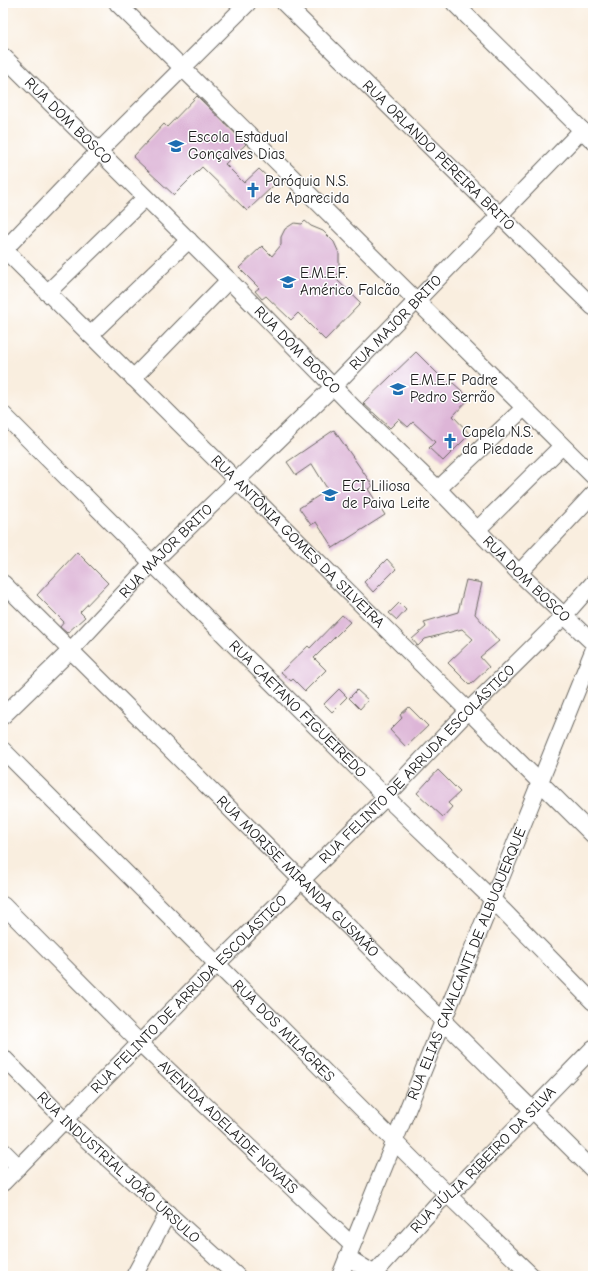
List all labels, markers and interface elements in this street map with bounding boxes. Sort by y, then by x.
street label: RUA DOM BOSCO [21,74,116,168]
street label: RUA ORLANDO PEREIRA BRITO [359,76,519,234]
place label: Escola Estadual Gonçalves Dias [188,128,288,163]
school or university icon: Escola Estadual Gonçalves Dias [167,137,185,155]
place label: Paróquia N.S. de Aparecida [265,172,349,207]
church icon: Paróquia N.S. de Aparecida [244,181,262,199]
place label: E.M.E.F. Américo Falcão [300,264,400,299]
street label: RUA MAJOR BRITO [345,271,446,374]
school or university icon: E.M.E.F. Américo Falcão [279,273,297,291]
street label: RUA DOM BOSCO [251,302,344,398]
place label: E.M.E.F Padre Pedro Serrão [410,371,498,406]
school or university icon: E.M.E.F Padre Pedro Serrão [389,380,407,398]
place label: Capela N.S. da Piedade [462,423,534,458]
church icon: Capela N.S. da Piedade [441,432,459,450]
street label: RUA ANTÔNIA GOMES DA SILVEIRA [207,451,389,632]
place label: ECI Liliosa de Paiva Leite [342,477,430,512]
school or university icon: ECI Liliosa de Paiva Leite [321,486,339,504]
street label: RUA MAJOR BRITO [115,500,216,602]
street label: RUA DOM BOSCO [479,532,574,626]
street label: RUA CAETANO FIGUEIREDO [225,636,370,781]
street label: RUA FELINTO DE ARRUDA ESCOLÁSTICO [315,661,519,867]
street label: RUA MORISE MIRANDA GUSMÃO [213,792,383,961]
street label: RUA ELIAS CAVALCANTI DE ALBUQUERQUE [403,825,530,1103]
street label: RUA FELINTO DE ARRUDA ESCOLÁSTICO [87,891,291,1097]
street label: RUA DOS MILAGRES [229,976,338,1085]
street label: AVENIDA ADELAIDE NOVAIS [154,1056,302,1198]
street label: RUA JÚLIA RIBEIRO DA SILVA [406,1083,560,1237]
street label: RUA INDUSTRIAL JOÃO ÚRSULO [33,1088,204,1247]

